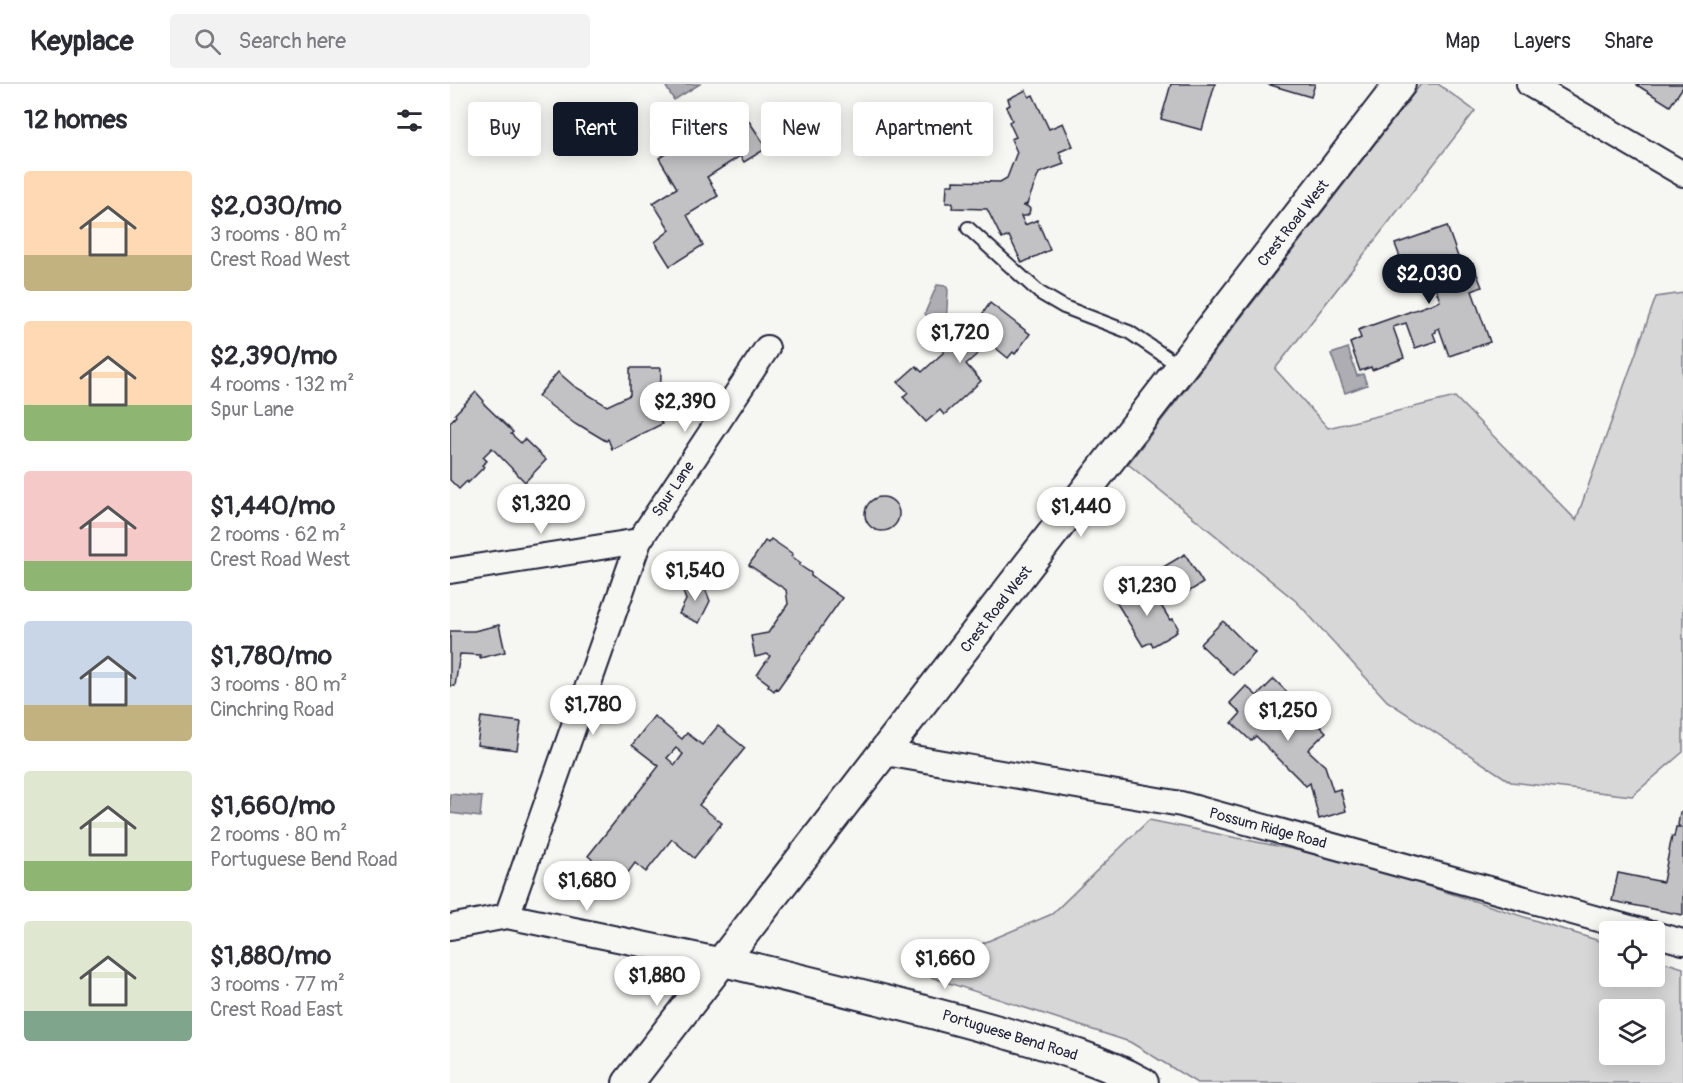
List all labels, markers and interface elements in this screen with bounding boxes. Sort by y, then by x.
search box [170,14,590,68]
text: Keyplace [30,24,134,59]
icon: search [191,25,224,58]
text: Search here [239,27,346,55]
text: Map [1445,28,1480,55]
text: Layers [1513,28,1571,55]
text: Share [1604,28,1653,55]
chip: Buy [468,102,541,156]
chip: Rent [553,102,638,156]
chip: Filters [650,102,749,156]
chip: New [761,102,841,156]
chip: Apartment [853,102,993,156]
text: 12 homes [24,104,127,136]
icon: filters [393,104,426,137]
street label: Crest Road West [1254,175,1334,271]
text: $2,030/mo [210,190,342,222]
icon: home [72,195,144,267]
text: 3 rooms · 80 m² [210,222,347,247]
text: Crest Road West [210,247,350,272]
pin: $2,030 [1380,254,1478,305]
text: $2,030 [1396,261,1462,286]
pin: $1,720 [911,313,1009,364]
text: $1,720 [930,320,990,345]
text: $2,390/mo [210,340,337,372]
icon: home [72,345,144,417]
text: 4 rooms · 132 m² [210,372,354,397]
pin: $2,390 [636,382,734,433]
text: $2,390 [654,389,716,414]
text: Spur Lane [210,397,294,422]
street label: Spur Lane [648,457,699,521]
pin: $1,320 [492,484,590,535]
pin: $1,440 [1032,487,1130,538]
text: $1,440/mo [210,490,335,522]
text: $1,320 [511,491,571,516]
text: $1,440 [1051,494,1111,519]
icon: home [72,495,144,567]
text: 2 rooms · 62 m² [210,522,346,547]
text: Crest Road West [210,547,350,572]
pin: $1,540 [646,551,744,602]
text: $1,540 [665,558,725,583]
street label: Crest Road West [957,561,1037,657]
pin: $1,230 [1098,566,1196,617]
text: $1,230 [1117,573,1177,598]
text: $1,780/mo [210,640,332,672]
icon: home [72,645,144,717]
text: 3 rooms · 80 m² [210,672,347,697]
pin: $1,780 [544,685,642,736]
pin: $1,250 [1239,691,1337,742]
text: $1,780 [564,692,622,717]
text: Cinchring Road [210,697,334,722]
text: $1,250 [1258,698,1318,723]
text: $1,660/mo [210,790,335,822]
icon: home [72,795,144,867]
street label: Possum Ridge Road [1207,804,1329,853]
text: 2 rooms · 80 m² [210,822,347,847]
text: Portuguese Bend Road [210,847,398,872]
pin: $1,680 [538,861,636,912]
text: $1,680 [557,868,617,893]
map controls [1599,921,1665,1065]
button: locate [1599,921,1665,987]
pin: $1,660 [896,939,994,990]
text: $1,880/mo [210,940,331,972]
icon: home [72,945,144,1017]
text: $1,660 [915,946,975,971]
pin: $1,880 [608,956,706,1007]
text: $1,880 [628,963,686,988]
text: 3 rooms · 77 m² [210,972,345,997]
text: Crest Road East [210,997,343,1022]
button: layers [1599,999,1665,1065]
street label: Portuguese Bend Road [940,1006,1080,1065]

